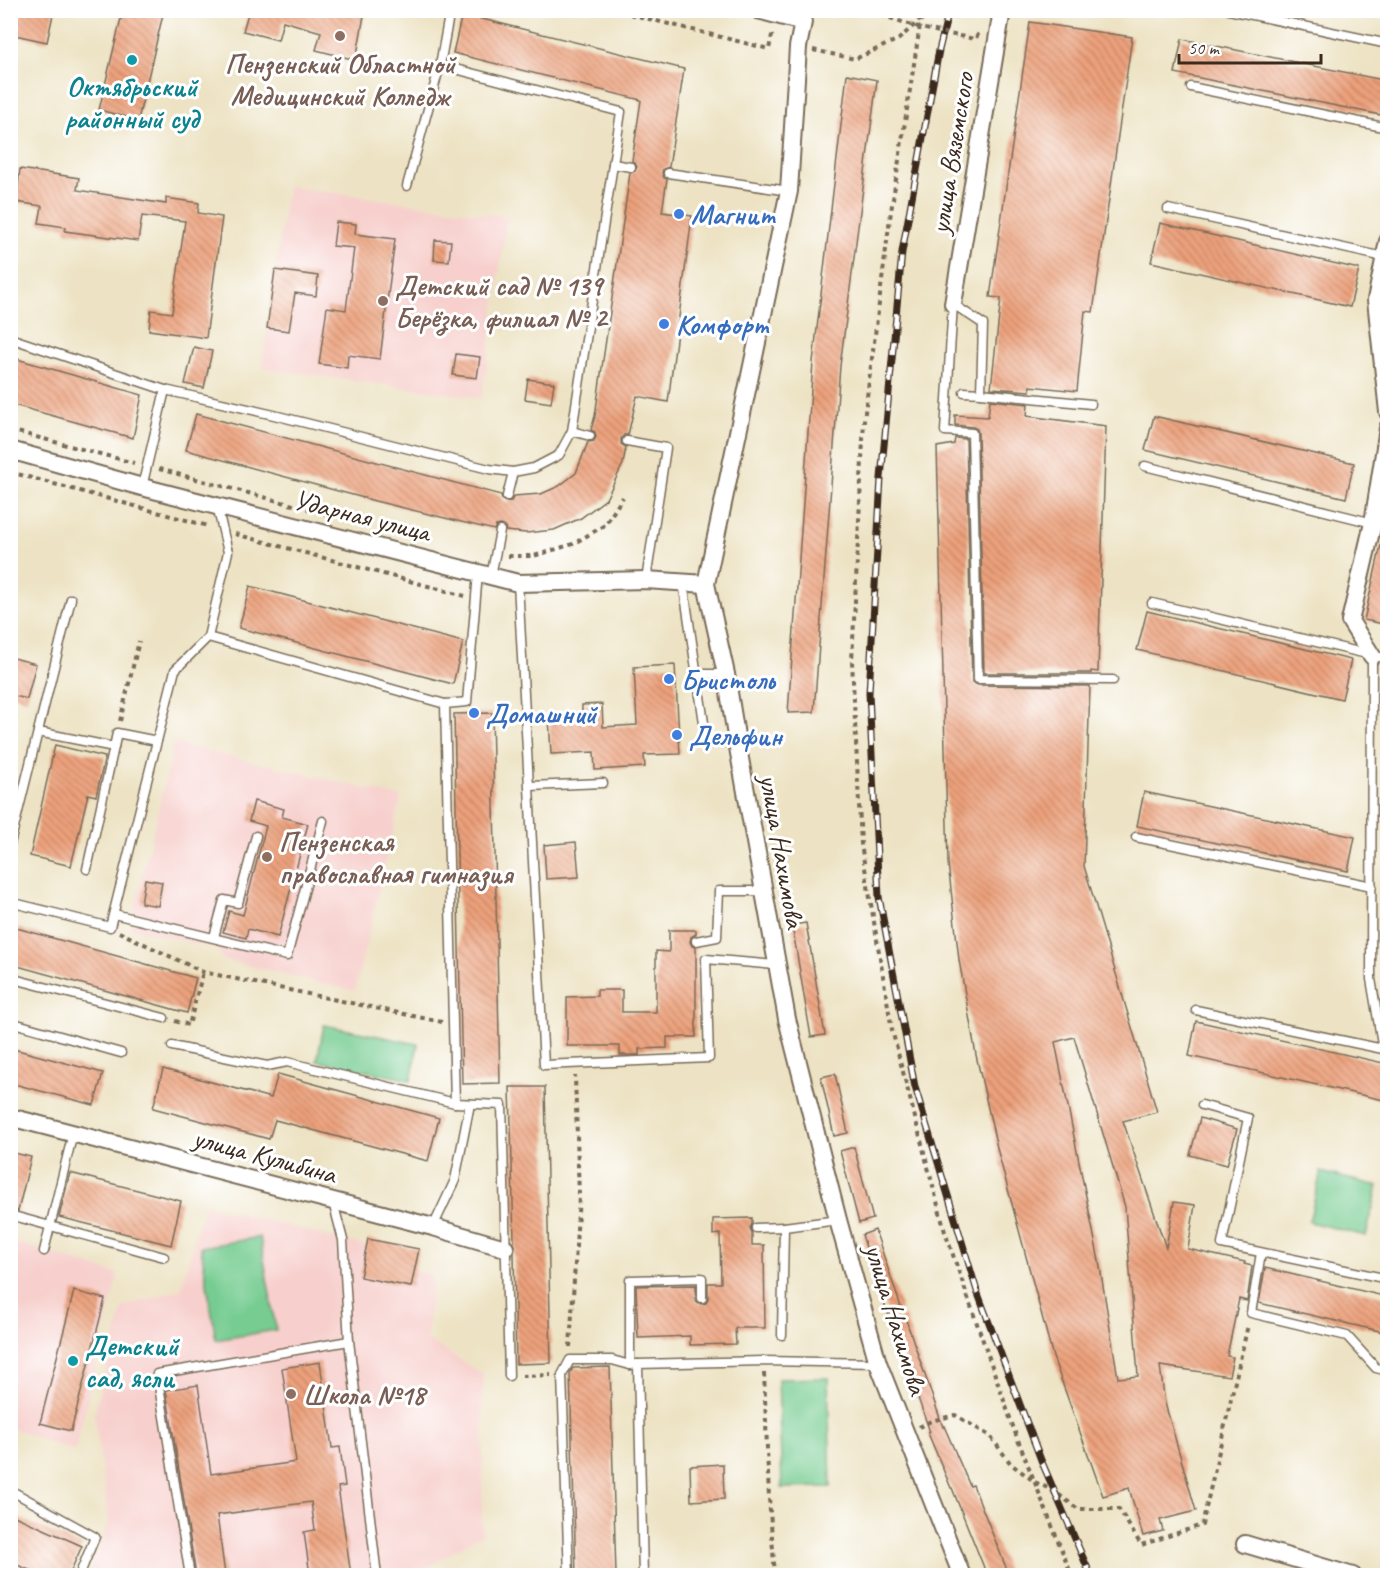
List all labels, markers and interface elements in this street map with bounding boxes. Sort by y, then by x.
scale bar [1179,27,1322,65]
marker: Пензенский Областной Медицинский Колледж [333,29,347,43]
text: 50 m [1188,37,1221,59]
place label: Пензенский Областной Медицинский Колледж [225,46,457,113]
marker: Октябрьский районный суд [125,53,139,67]
street label: улица Вяземского [921,68,982,238]
place label: Октябрьский районный суд [65,69,202,136]
place label: Магнит [691,197,777,232]
marker: Магнит [672,207,686,221]
place label: Детский сад № 139 Берёзка, филиал № 2 [395,268,609,336]
marker: Детский сад № 139 Берёзка, филиал № 2 [376,294,390,308]
place label: Комфорт [676,307,769,342]
marker: Комфорт [657,317,671,331]
street label: Ударная улица [290,482,436,550]
place label: Бристоль [681,662,777,697]
marker: Бристоль [662,672,676,686]
place label: Домашний [486,696,598,731]
marker: Домашний [467,706,481,720]
place label: Дельфин [689,718,784,753]
marker: Дельфин [670,728,684,742]
street label: улица Нахимова [751,770,814,932]
place label: Пензенская православная гимназия [279,824,515,892]
marker: Пензенская православная гимназия [260,850,274,864]
street label: улица Кулибина [188,1119,342,1192]
street label: улица Нахимова [856,1238,936,1400]
place label: Детский сад, ясли [85,1328,180,1395]
marker: Детский сад, ясли [66,1354,80,1368]
place label: Школа №18 [303,1377,428,1412]
marker: Школа №18 [284,1387,298,1401]

